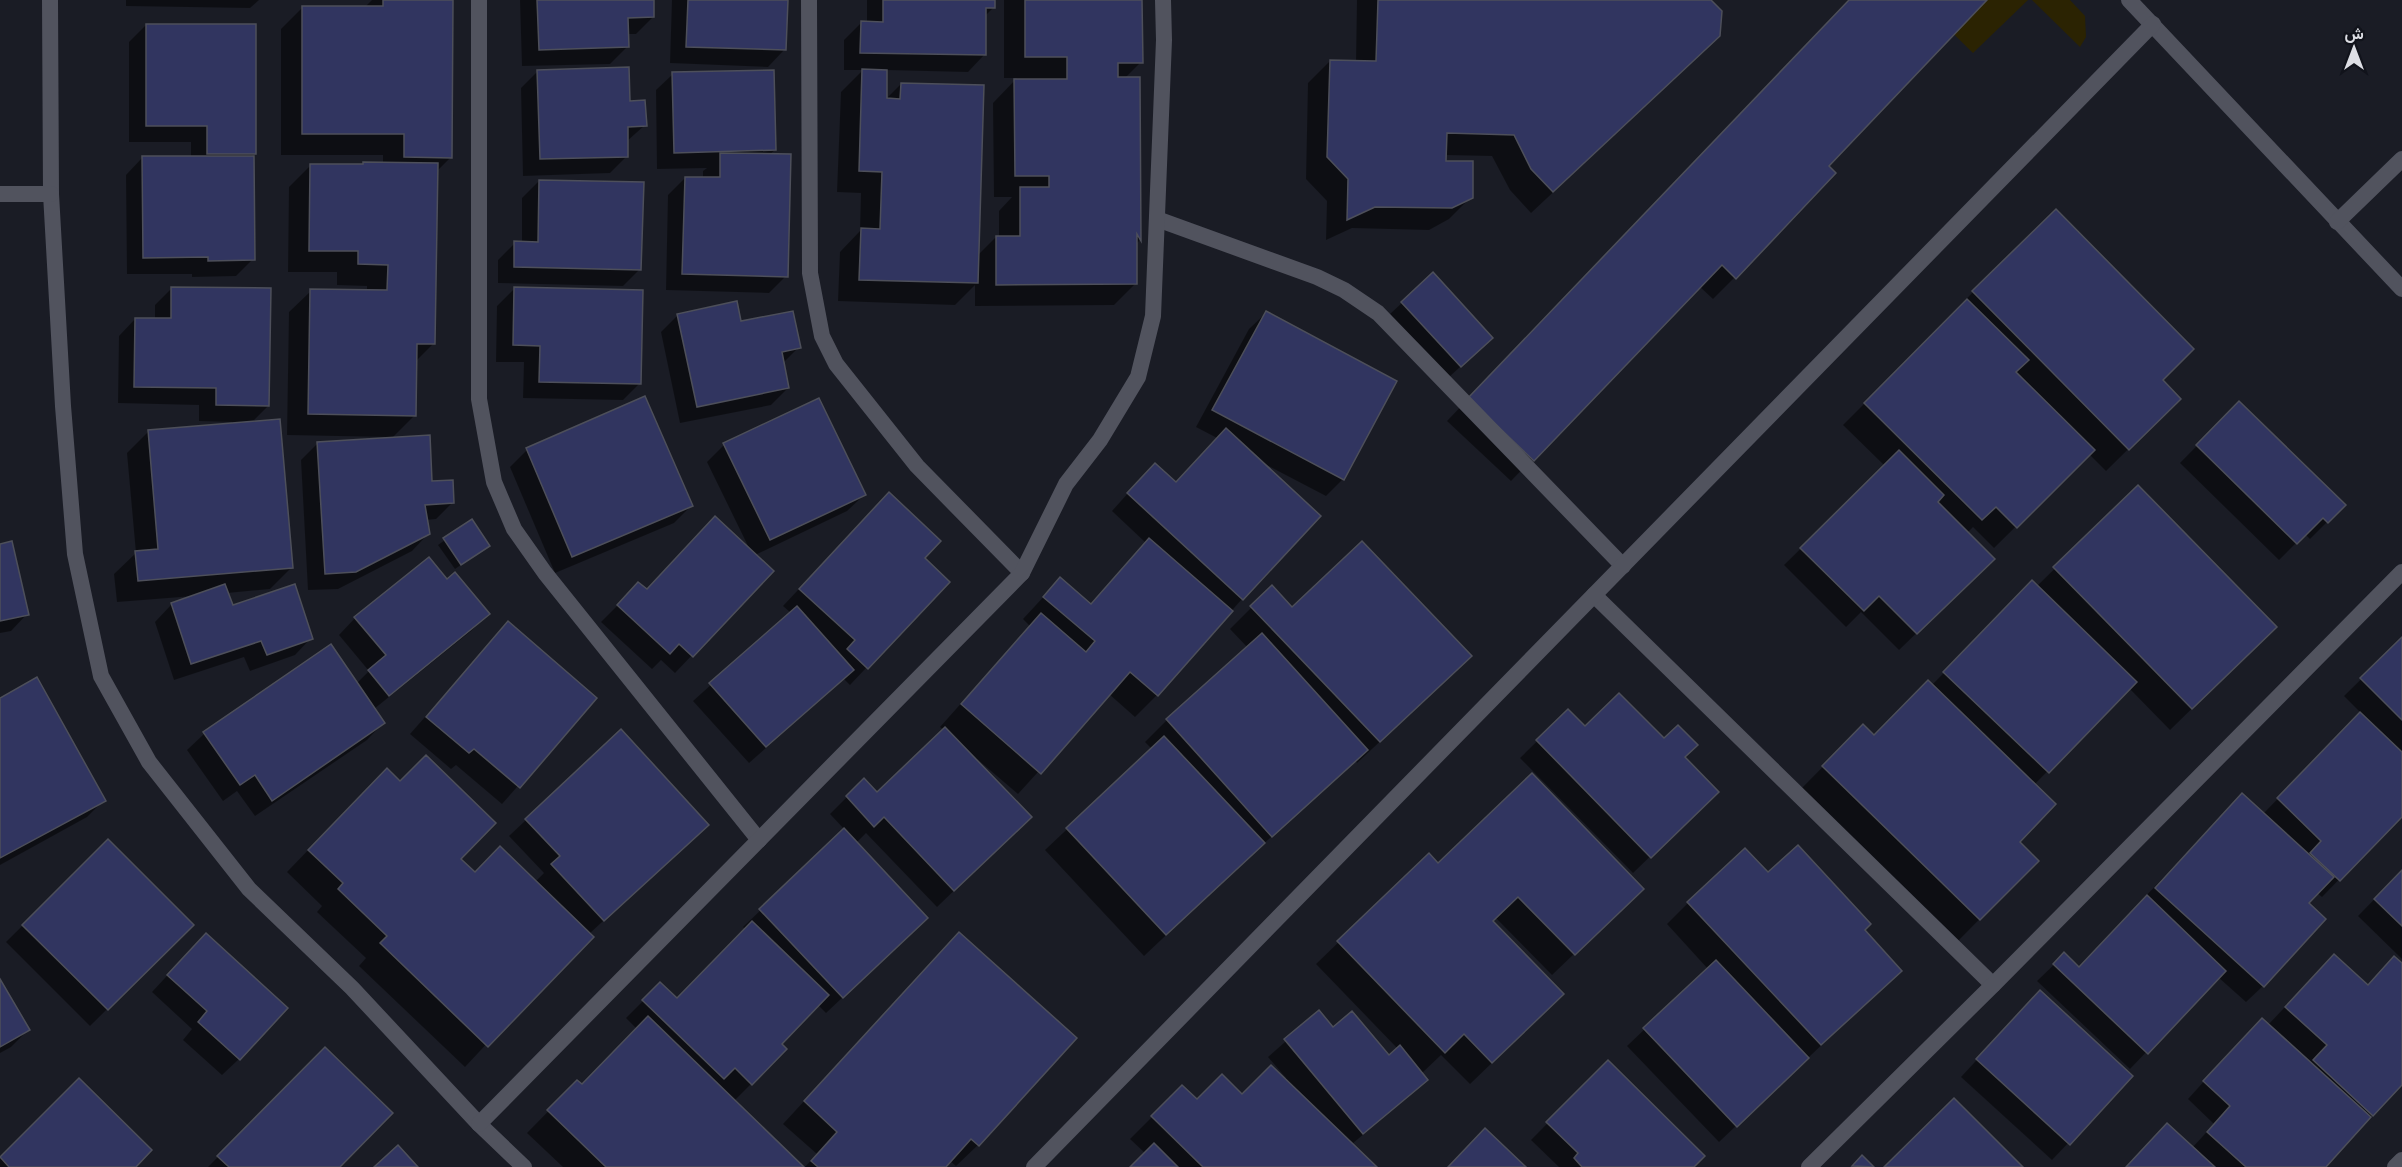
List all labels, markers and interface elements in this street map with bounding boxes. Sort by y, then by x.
north arrow [2324,18,2384,78]
text: ش [2344,24,2364,43]

